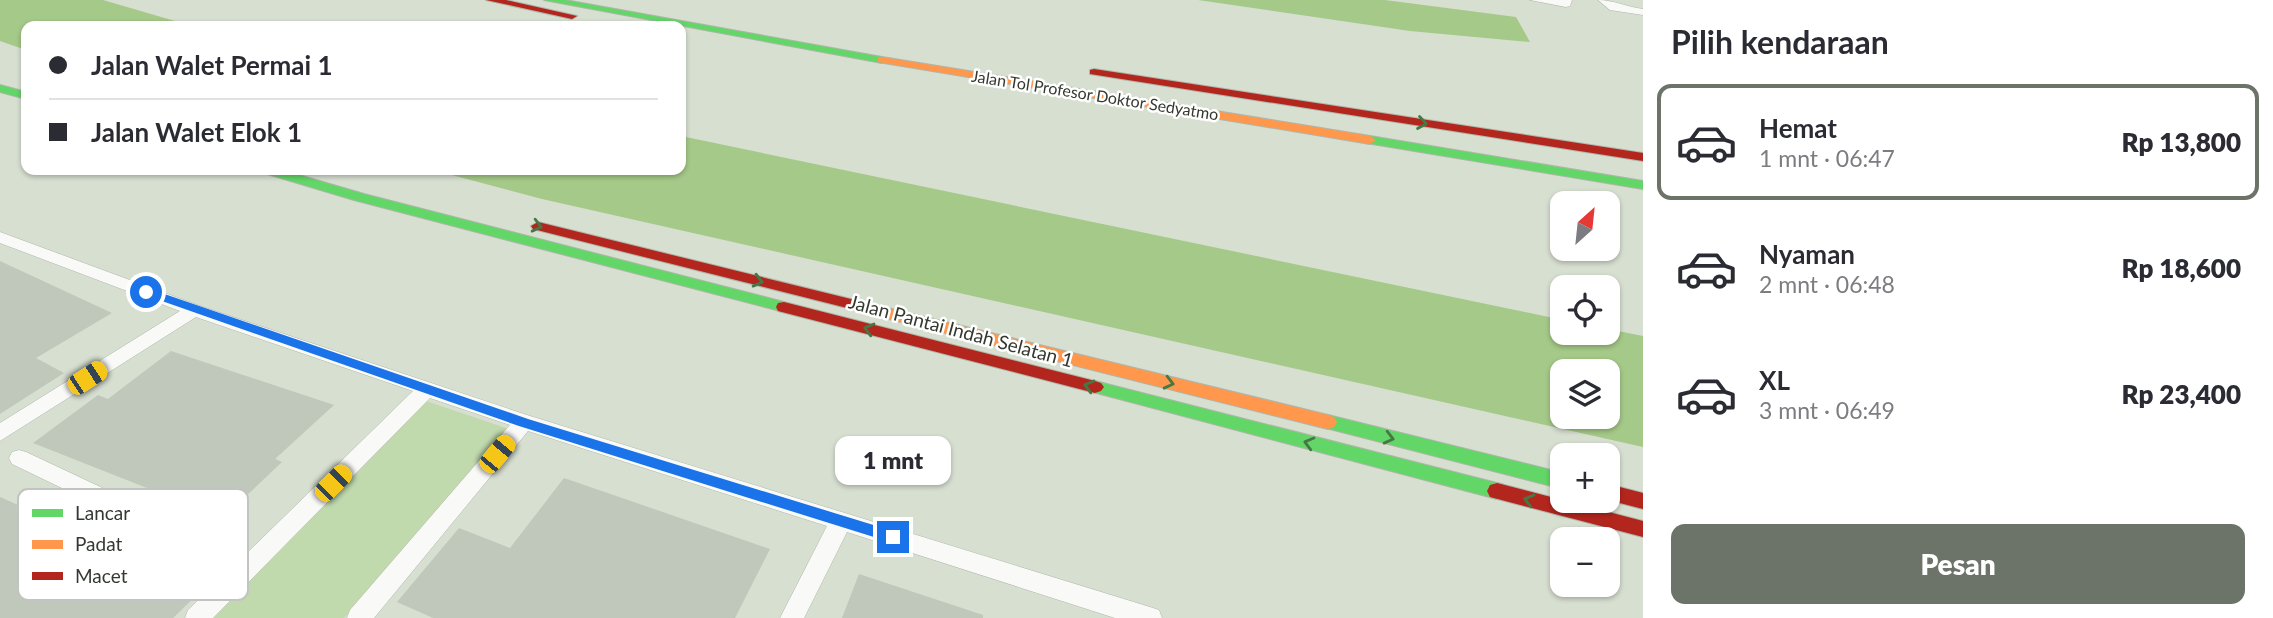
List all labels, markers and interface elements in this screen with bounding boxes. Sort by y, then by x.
text: Pilih kendaraan [1671,22,1889,61]
text: Jalan Walet Permai 1 [91,49,333,81]
street label: Jalan Tol Profesor Doktor Sedyatmo [970,66,1220,123]
icon: car [1675,111,1738,174]
text: Hemat [1759,112,1837,144]
one-way arrow [1416,115,1428,130]
text: Jalan Walet Elok 1 [91,116,302,148]
text: Rp 13,800 [2121,126,2241,158]
text: 1 mnt · 06:47 [1759,144,1895,172]
north arrow [1550,191,1620,261]
map controls [1550,191,1620,597]
one-way arrow [531,218,543,232]
icon: car [1675,237,1738,300]
text: Nyaman [1759,238,1855,270]
text: Rp 18,600 [2121,252,2241,284]
text: 2 mnt · 06:48 [1759,270,1895,298]
one-way arrow [751,273,763,287]
button: locate [1550,275,1620,345]
route start [130,276,162,308]
street label: Jalan Pantai Indah Selatan 1 [846,289,1076,372]
one-way arrow [863,323,875,337]
car [64,358,111,398]
button: layers [1550,359,1620,429]
icon: car [1675,363,1738,426]
text: XL [1759,364,1790,396]
one-way arrow [1162,375,1174,389]
text: Rp 23,400 [2121,378,2241,410]
one-way arrow [1083,380,1095,394]
text: 3 mnt · 06:49 [1759,396,1895,424]
one-way arrow [1383,430,1395,444]
car [476,431,519,477]
callout: 1 mnt [835,435,951,484]
one-way arrow [1303,437,1315,451]
button: + [1550,443,1620,513]
text: 1 mnt [863,446,923,474]
car [311,461,356,505]
legend [18,489,248,600]
one-way arrow [1524,494,1536,508]
text: Lancar [75,501,130,524]
route end [877,521,909,553]
button: Pesan [1671,524,2245,604]
button: − [1550,527,1620,597]
text: Padat [75,532,123,555]
text: Macet [75,564,128,587]

